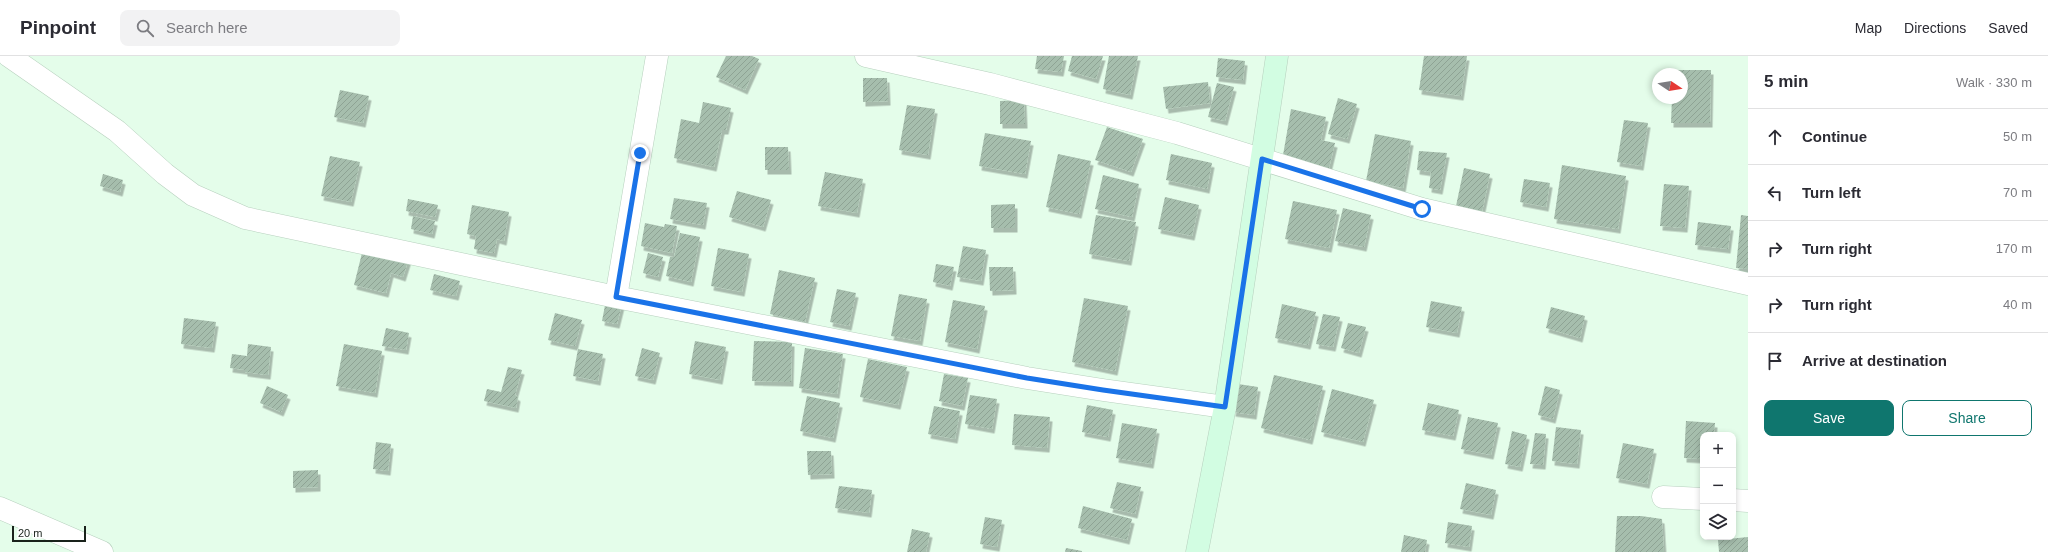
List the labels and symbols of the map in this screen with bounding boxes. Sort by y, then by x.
north arrow [1652,68,1688,104]
route end [631,144,649,162]
route start [1413,200,1431,218]
scale bar [12,524,86,543]

